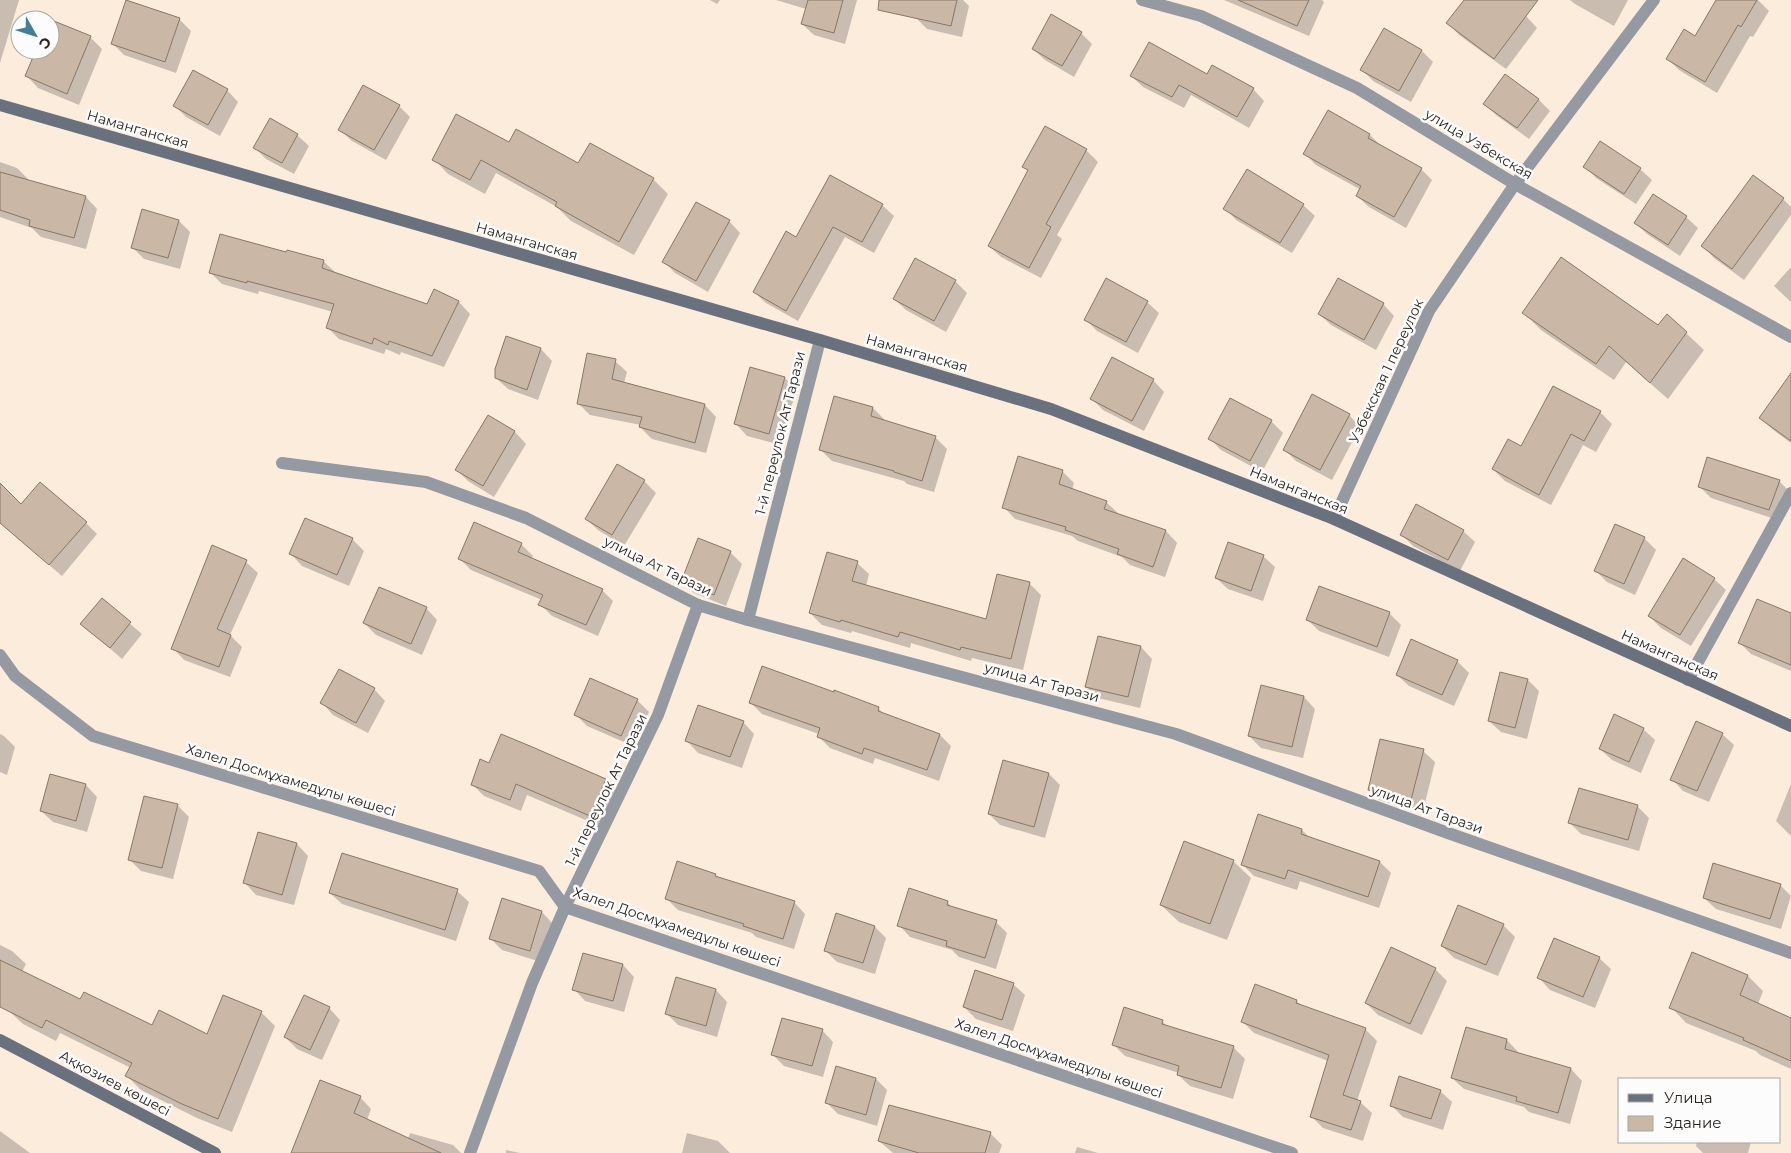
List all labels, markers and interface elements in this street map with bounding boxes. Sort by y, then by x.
north arrow [10,10,60,60]
text: С [35,34,55,53]
street label: улица Узбекская [1421,104,1536,183]
street label: Наманганская [85,106,191,152]
street label: Наманганская [474,218,580,264]
street label: Узбекская 1 переулок [1345,296,1427,446]
street label: Наманганская [864,330,970,376]
street label: 1-й переулок Ат Тарази [751,349,809,517]
street label: Наманганская [1247,462,1351,518]
street label: улица Ат Тарази [600,532,715,600]
street label: Наманганская [1618,625,1722,685]
street label: улица Ат Тарази [982,658,1101,706]
street label: 1-й переулок Ат Тарази [561,711,651,869]
street label: Халел Досмұхамедұлы көшесі [184,739,398,821]
street label: улица Ат Тарази [1367,780,1486,838]
street label: Халел Досмұхамедұлы көшесі [571,883,783,971]
street label: Халел Досмұхамедұлы көшесі [953,1014,1165,1102]
street label: Аққозиев көшесі [56,1046,174,1120]
legend [1618,1078,1781,1143]
text: Улица [1664,1088,1712,1107]
text: Здание [1664,1113,1722,1132]

